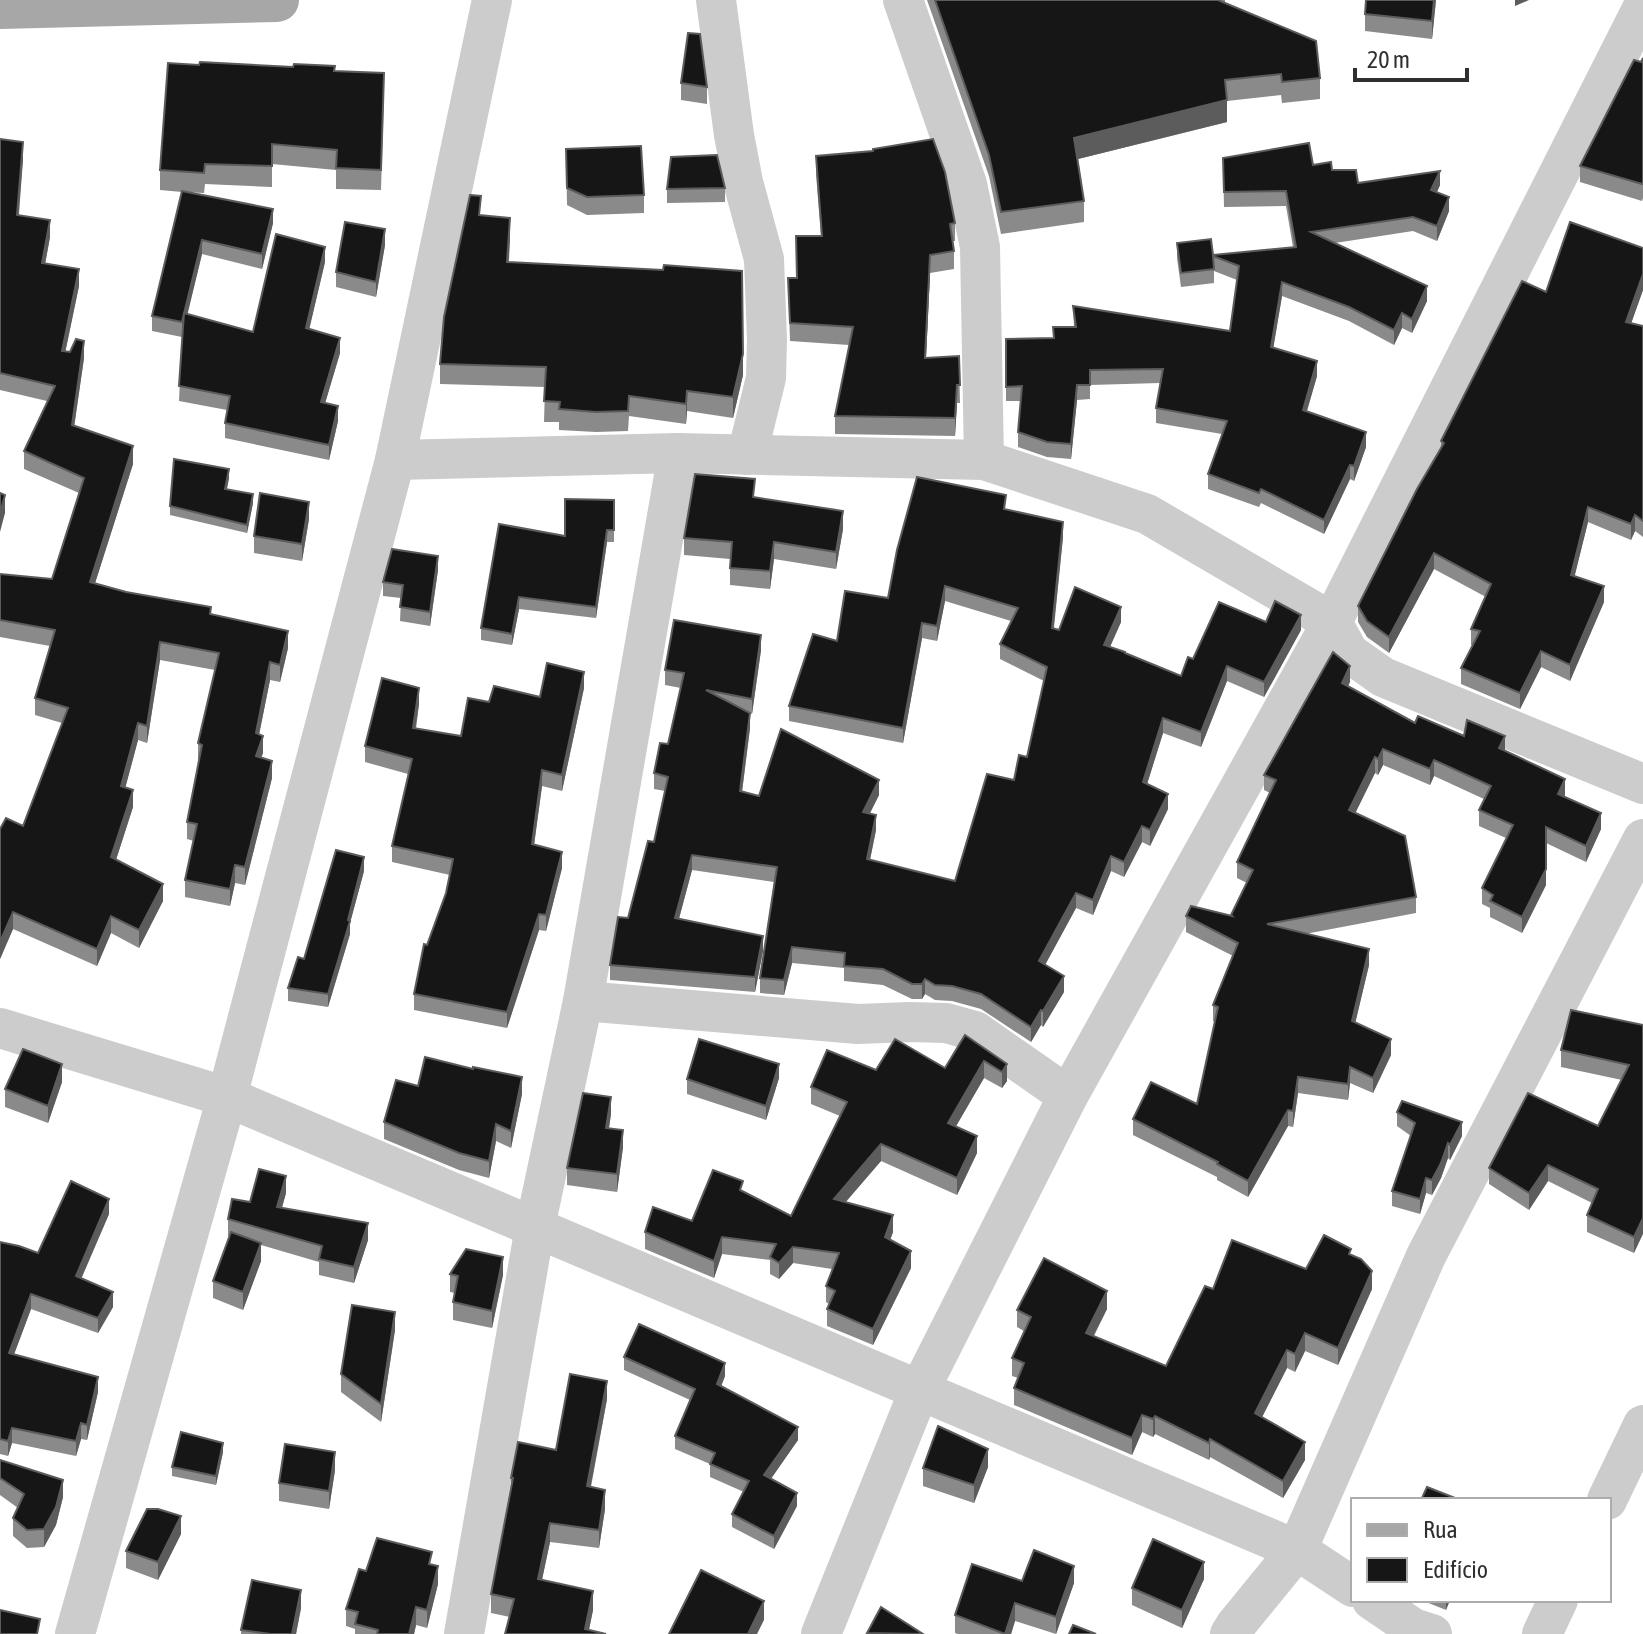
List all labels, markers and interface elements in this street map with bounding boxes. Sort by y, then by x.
scale bar [1355,32,1467,82]
text: 20 m [1367,46,1410,73]
legend [1351,1498,1611,1602]
text: Rua [1423,1516,1458,1543]
text: Edifício [1423,1556,1488,1583]

